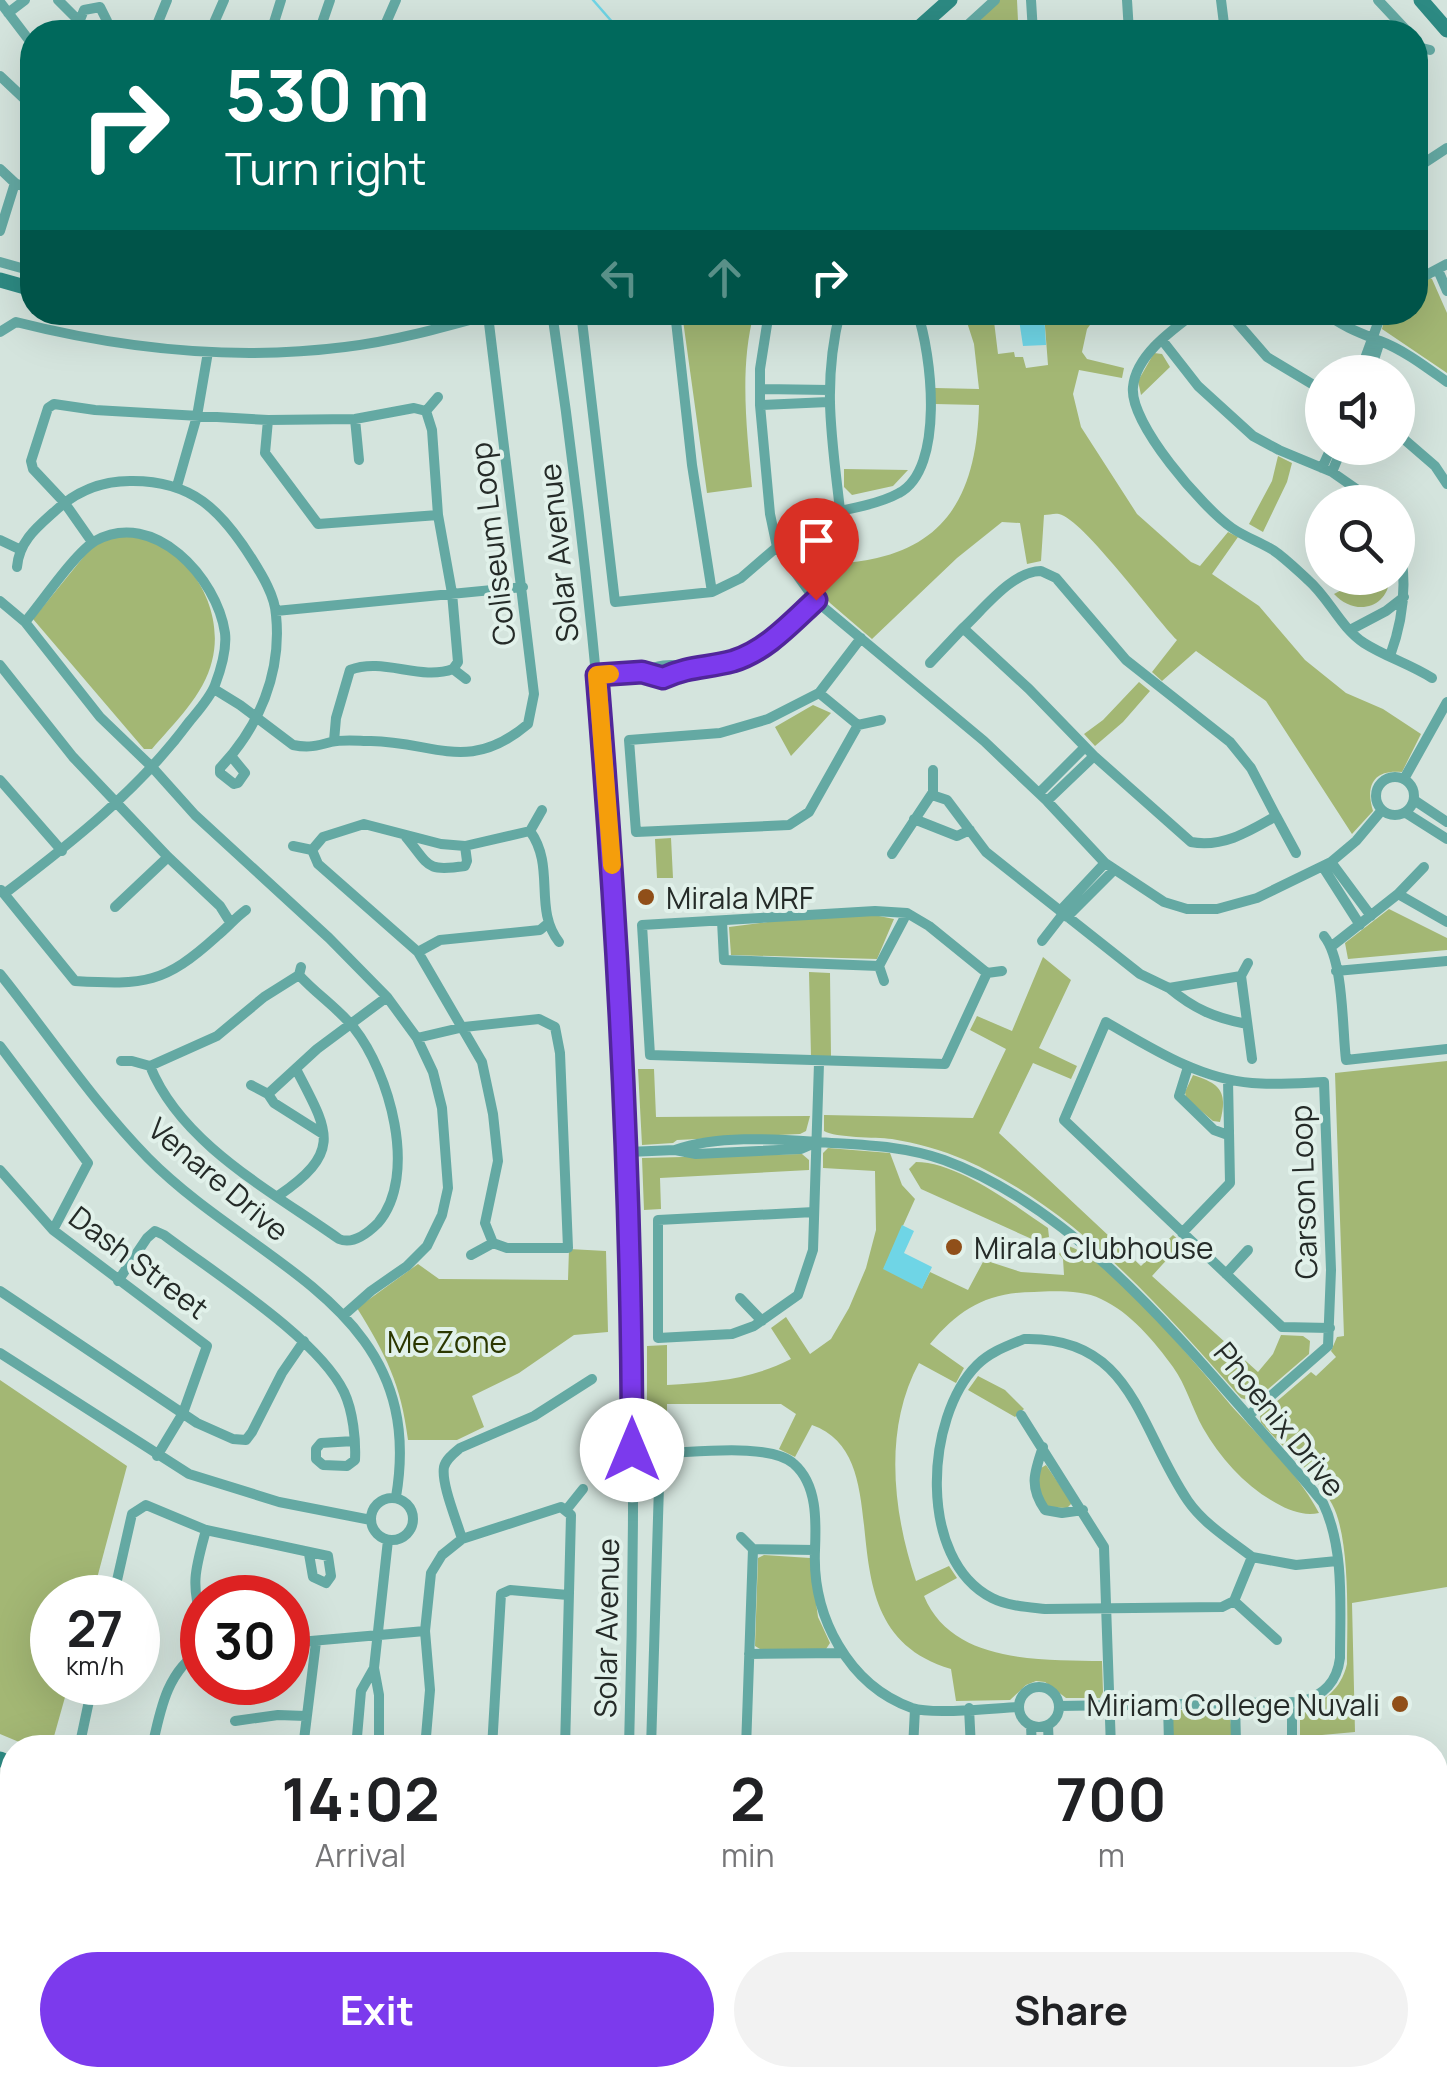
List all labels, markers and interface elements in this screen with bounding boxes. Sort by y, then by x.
text: 530 m [225,46,430,142]
icon: right [60,60,190,190]
text: Turn right [225,137,426,199]
icon: left [592,250,647,305]
icon: ahead [697,250,752,305]
icon: right [802,250,857,305]
map controls [1305,355,1415,595]
button: sound [1305,355,1415,465]
street label: Coliseum Loop [459,440,525,648]
street label: Solar Avenue [528,462,588,644]
button: search [1305,485,1415,595]
pin [774,498,859,601]
icon: arrive [789,513,844,568]
place label: Mirala MRF [666,877,814,918]
marker: Mirala MRF [635,886,657,908]
street label: Carson Loop [1279,1104,1327,1280]
street label: Venare Drive [140,1108,298,1250]
street label: Dash Street [61,1196,217,1328]
place label: Mirala Clubhouse [974,1227,1214,1268]
marker: Mirala Clubhouse [943,1236,965,1258]
park label: Me Zone [387,1321,507,1362]
street label: Phoenix Drive [1205,1333,1355,1505]
position arrow [580,1398,684,1502]
street label: Solar Avenue [584,1538,628,1718]
speed limit sign: 30 [180,1575,310,1705]
text: 27 [67,1594,123,1662]
text: km/h [66,1648,124,1683]
place label: Miriam College Nuvali [1086,1684,1380,1725]
marker: Miriam College Nuvali [1389,1693,1411,1715]
text: 14:02 [281,1757,440,1839]
text: 2 [730,1757,766,1839]
text: 700 [1056,1757,1167,1839]
text: Arrival [315,1833,406,1877]
text: min [721,1833,775,1877]
text: m [1098,1833,1125,1877]
button: Exit [40,1952,714,2067]
button: Share [734,1952,1408,2067]

